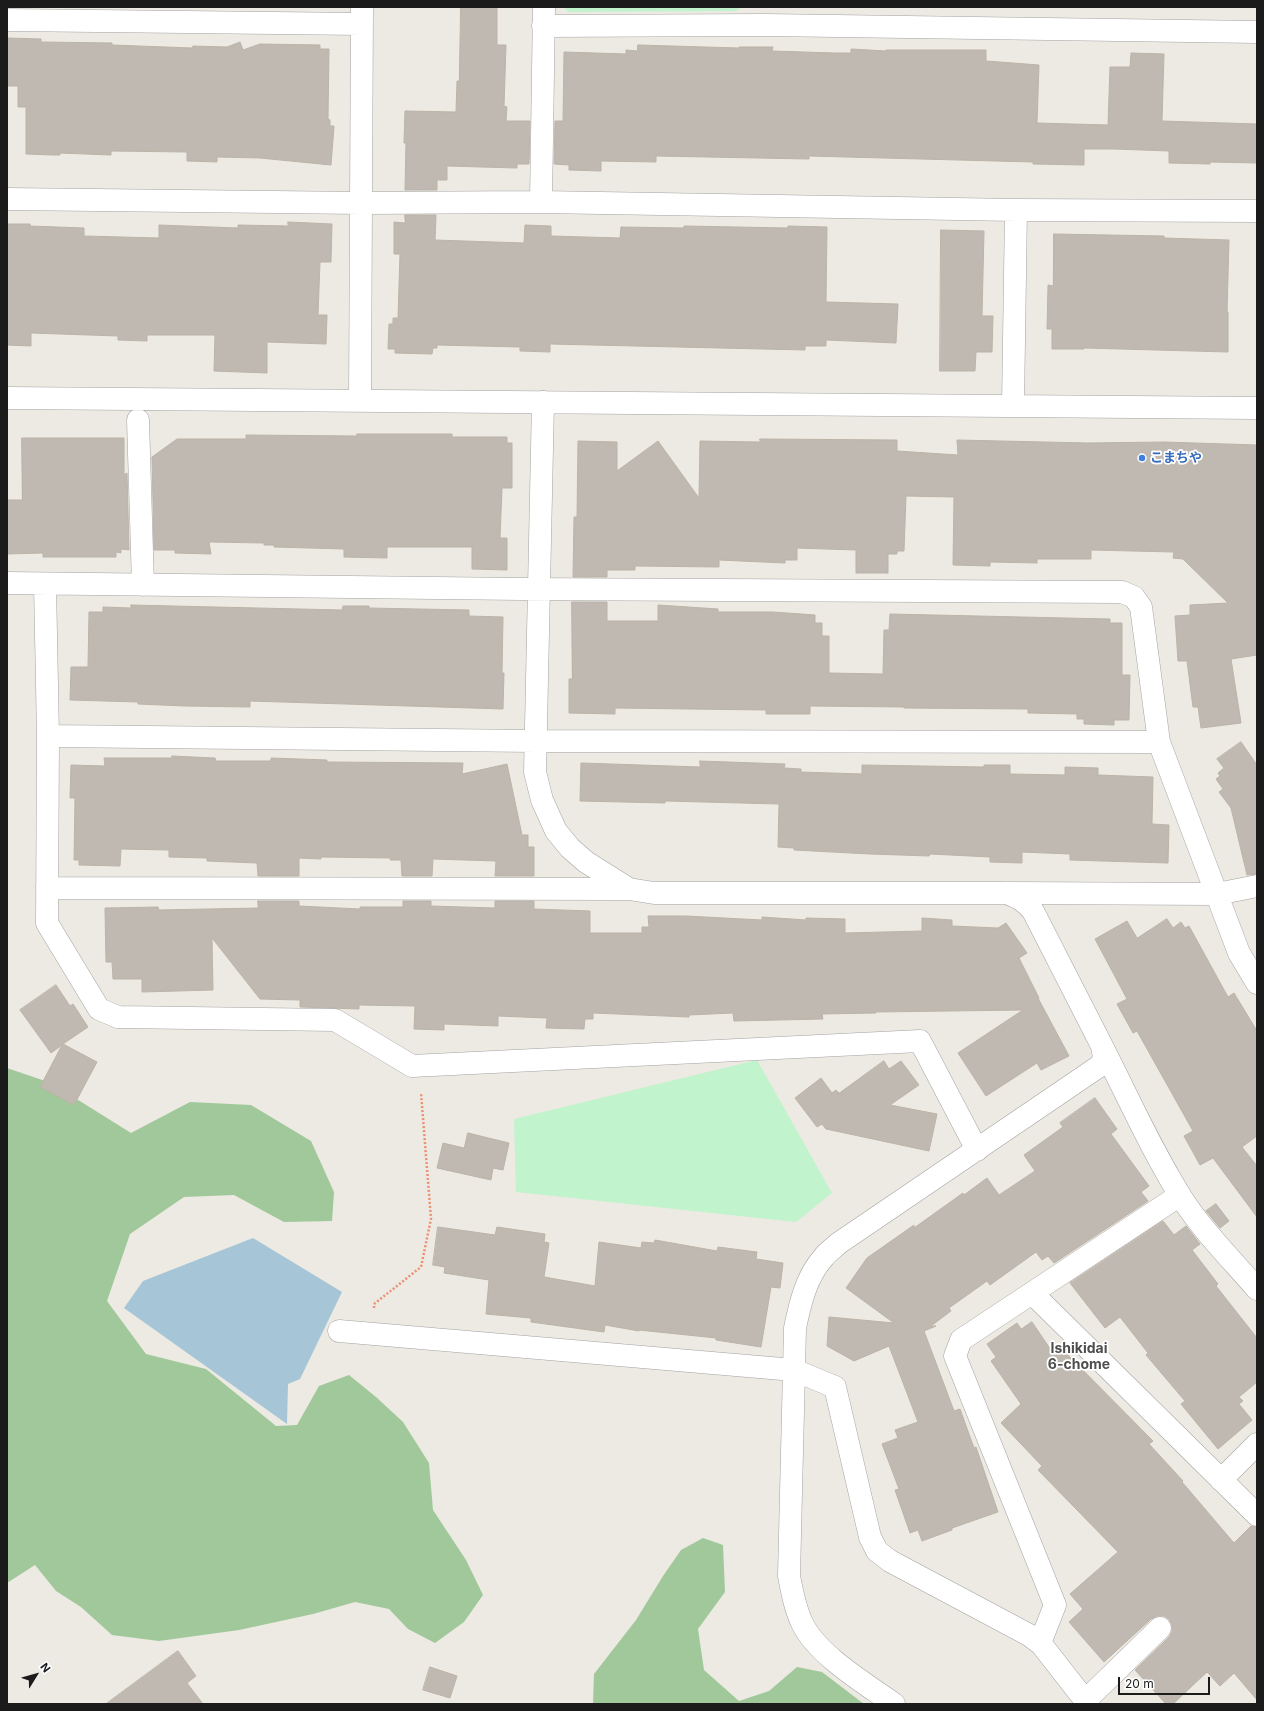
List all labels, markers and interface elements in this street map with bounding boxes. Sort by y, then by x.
place label: こまちや [1150,450,1202,466]
marker: こまちや [1137,453,1147,463]
district label: Ishikidai 6-chome [1048,1341,1110,1374]
north arrow [16,1655,56,1695]
text: N [37,1660,54,1675]
scale bar [1120,1669,1212,1695]
text: 20 m [1125,1676,1154,1691]

